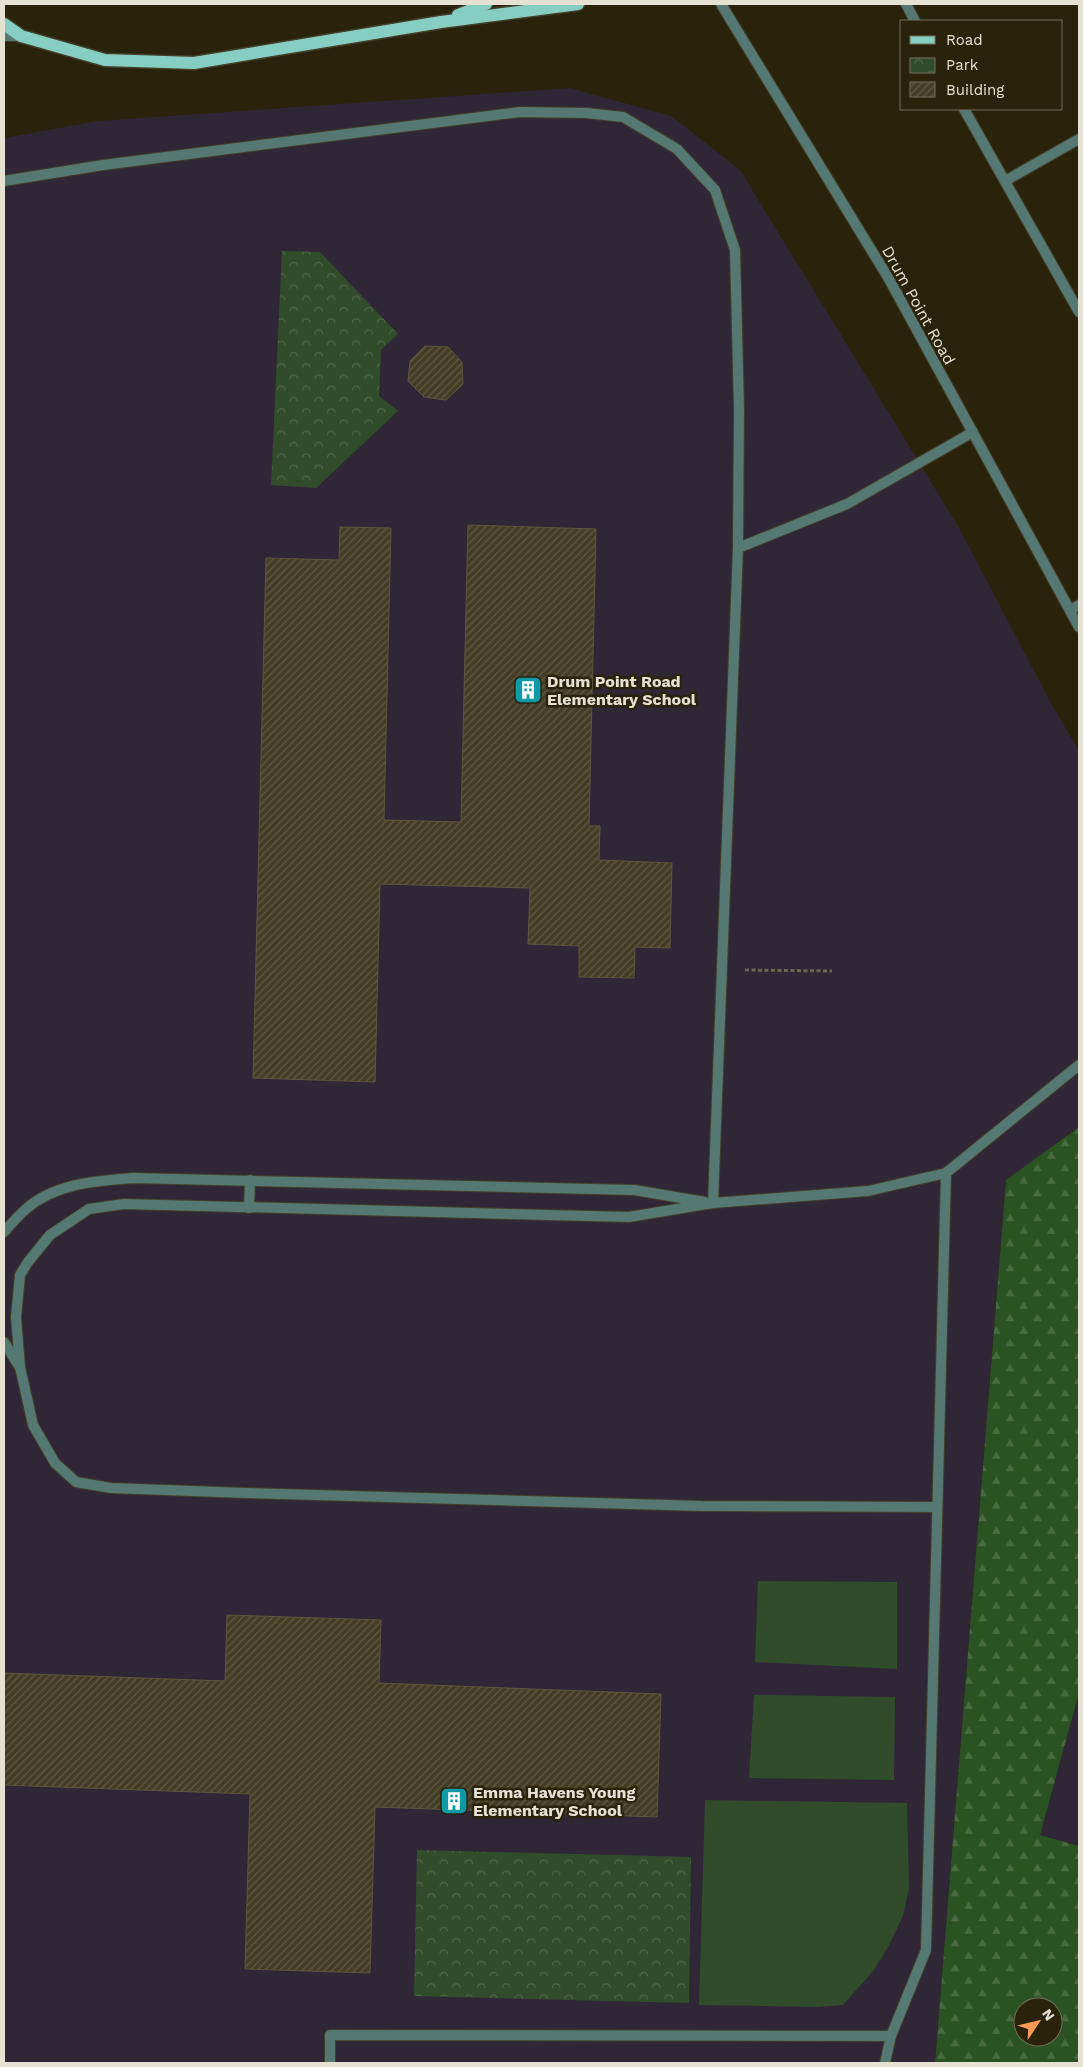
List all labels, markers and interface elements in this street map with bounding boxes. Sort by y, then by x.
legend [900,20,1063,110]
text: Road [946,31,983,49]
text: Park [946,56,979,74]
text: Building [946,81,1004,99]
street label: Drum Point Road [878,242,959,368]
place label: Drum Point Road Elementary School [547,672,697,709]
building icon: Drum Point Road Elementary School [513,675,543,705]
place label: Emma Havens Young Elementary School [473,1783,635,1820]
building icon: Emma Havens Young Elementary School [439,1786,469,1816]
north arrow [1013,1997,1063,2047]
text: N [1039,2006,1058,2023]

